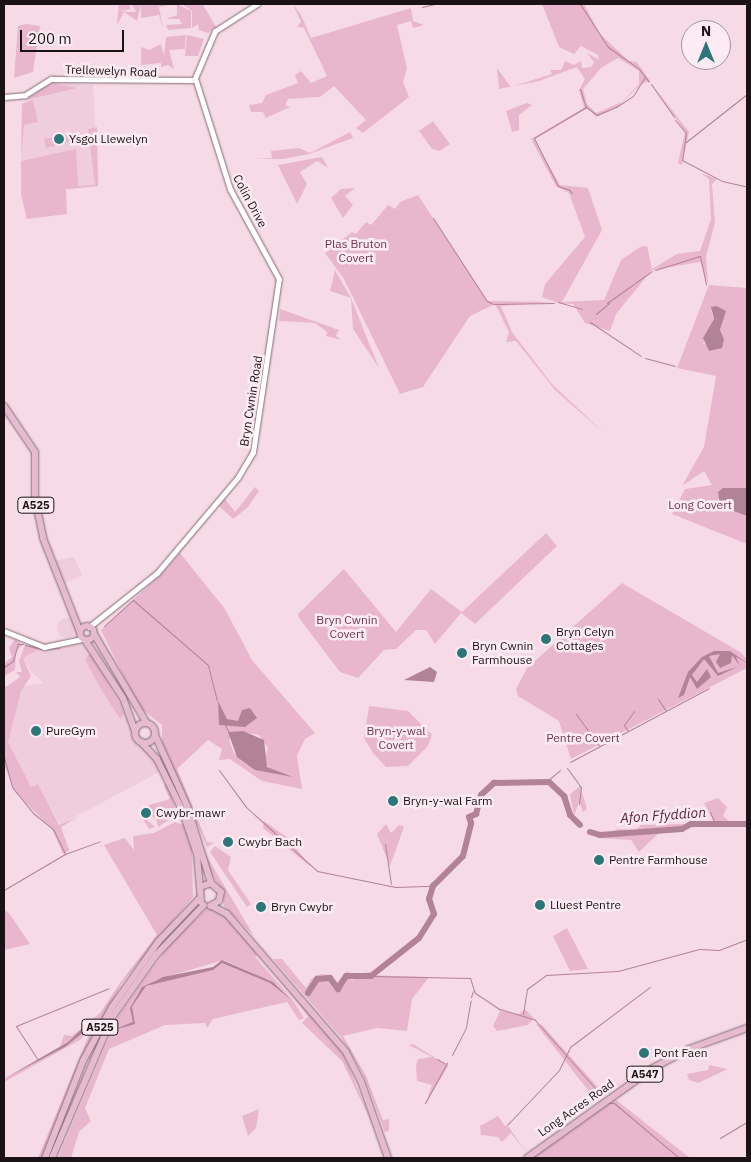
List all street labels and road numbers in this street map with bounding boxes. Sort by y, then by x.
street label: Trellewelyn Road [65,62,157,80]
street label: Colin Drive [230,172,270,230]
street label: Bryn Cwnin Road [237,355,265,447]
road number: A525 [17,496,55,514]
road number: A525 [81,1019,119,1036]
road number: A547 [626,1066,664,1082]
street label: Long Acres Road [535,1076,617,1140]

